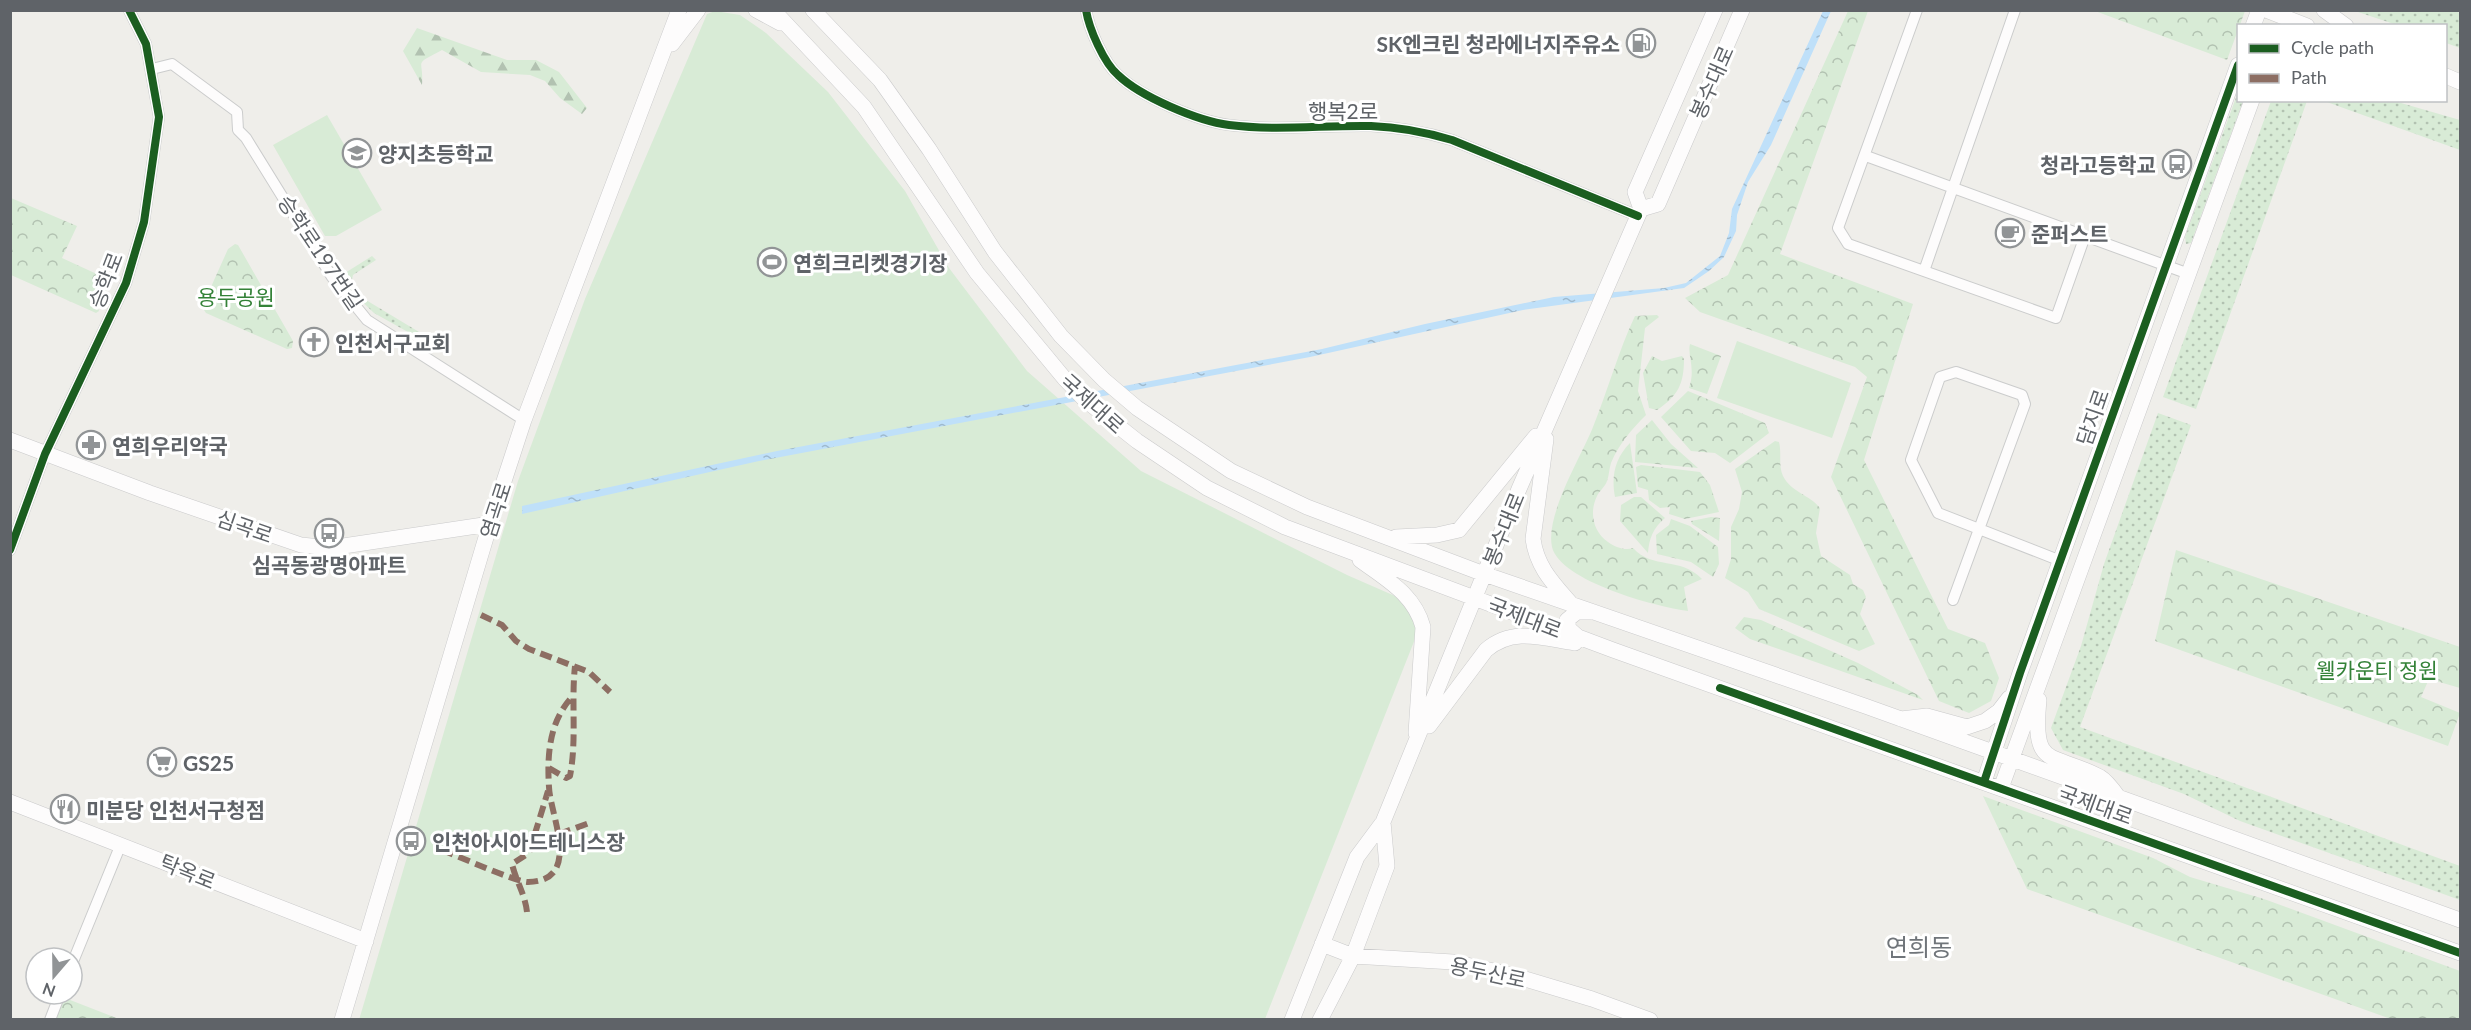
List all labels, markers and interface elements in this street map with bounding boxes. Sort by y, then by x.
legend [2237,24,2447,102]
fuel station icon: SK엔크린 청라에너지주유소 [1625,27,1657,59]
place label: SK엔크린 청라에너지주유소 [1376,31,1620,56]
text: Cycle path [2291,36,2374,58]
street label: 봉수대로 [1684,42,1738,122]
text: Path [2291,66,2327,88]
street label: 행복2로 [1308,98,1378,123]
school or university icon: 양지초등학교 [341,137,373,169]
place label: 양지초등학교 [378,141,494,166]
bus stop icon: 청라고등학교 [2161,148,2193,180]
place label: 청라고등학교 [2040,152,2156,177]
street label: 승학로197번길 [273,190,369,314]
cafe icon: 준퍼스트 [1994,217,2026,249]
place label: 준퍼스트 [2031,221,2108,246]
sports icon: 연희크리켓경기장 [756,246,788,278]
street label: 승학로 [83,248,127,312]
place label: 연희크리켓경기장 [793,250,948,275]
park label: 용두공원 [197,284,275,309]
church icon: 인천서구교회 [298,326,330,358]
place label: 인천서구교회 [335,330,451,355]
street label: 국제대로 [1056,368,1130,438]
street label: 담지로 [2071,386,2113,448]
pharmacy icon: 연희우리약국 [75,429,107,461]
place label: 연희우리약국 [112,433,228,458]
street label: 염곡로 [474,479,516,541]
street label: 봉수대로 [1477,488,1529,570]
street label: 심곡로 [214,505,276,547]
bus stop icon: 심곡동광명아파트 [313,517,345,549]
place label: 심곡동광명아파트 [252,552,406,577]
street label: 국제대로 [1484,591,1566,643]
park label: 웰카운티 정원 [2316,657,2438,682]
supermarket icon: GS25 [146,746,178,778]
place label: GS25 [183,750,234,775]
street label: 국제대로 [2055,779,2137,829]
restaurant icon: 미분당 인천서구청점 [49,793,81,825]
place label: 미분당 인천서구청점 [86,797,265,822]
bus stop icon: 인천아시아드테니스장 [395,825,427,857]
place label: 인천아시아드테니스장 [432,829,625,854]
street label: 탁옥로 [156,849,220,893]
district label: 연희동 [1886,932,1952,961]
north arrow [24,946,84,1006]
street label: 용두산로 [1448,952,1528,992]
text: N [40,980,58,1002]

